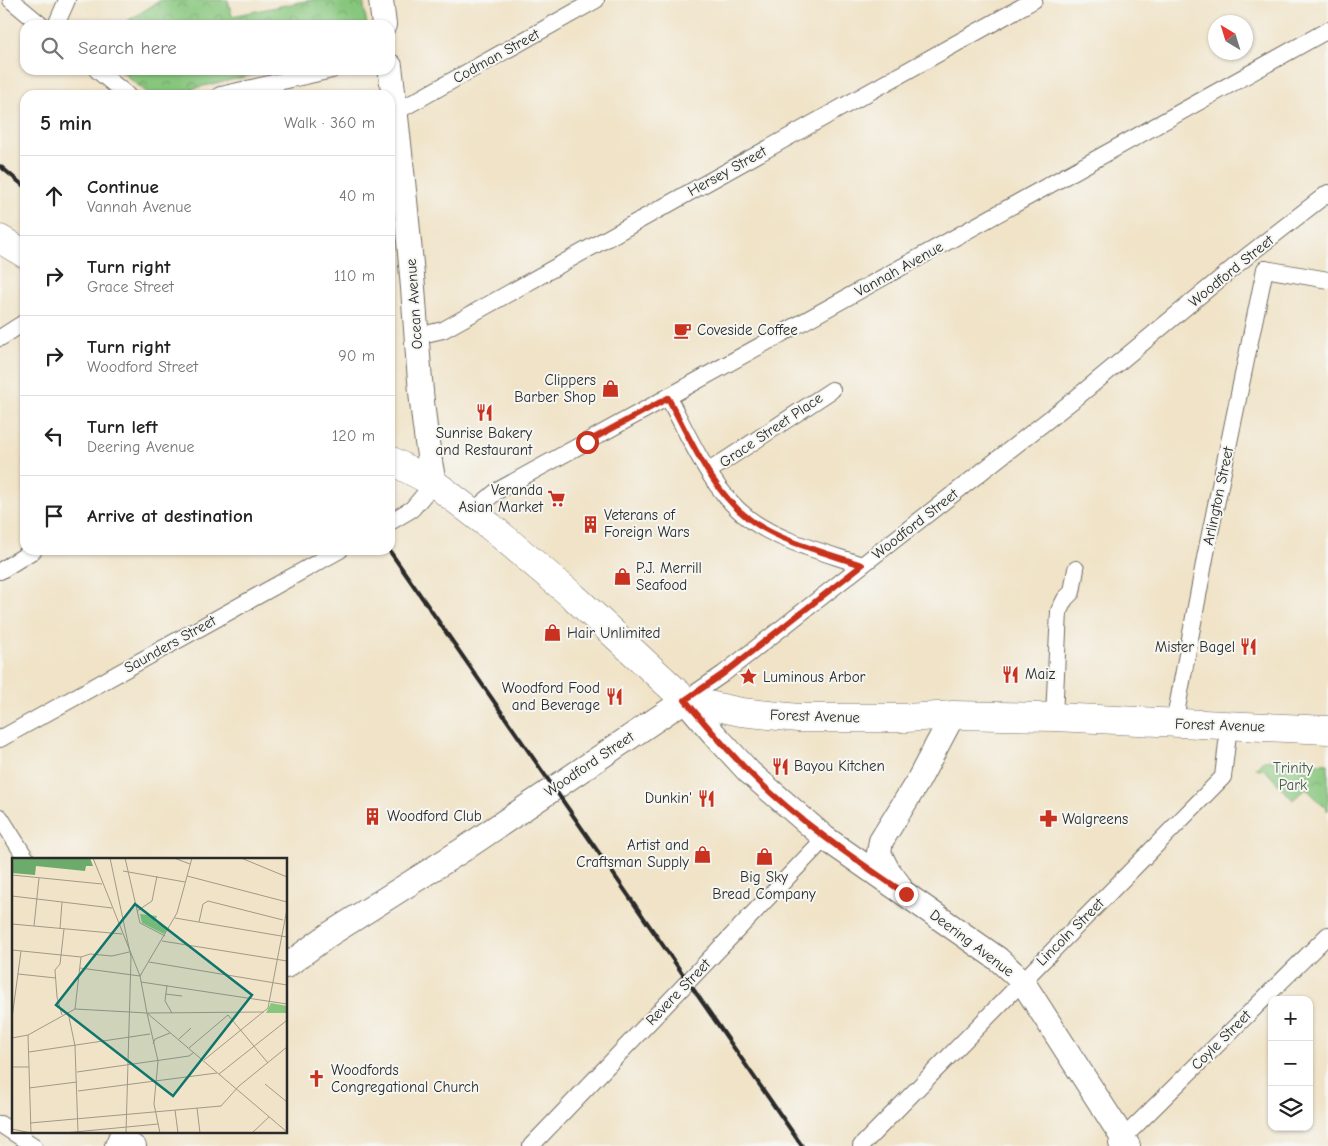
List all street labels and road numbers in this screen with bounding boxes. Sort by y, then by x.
street label: Codman Street [450,24,543,87]
street label: Hersey Street [684,142,770,200]
street label: Woodford Street [1185,231,1278,311]
street label: Vannah Avenue [852,237,947,301]
street label: Ocean Avenue [402,257,426,350]
street label: Grace Street Place [716,389,826,471]
street label: Arlington Street [1199,444,1237,547]
street label: Woodford Street [868,484,962,563]
street label: Saunders Street [121,611,220,677]
street label: Forest Avenue [770,705,861,727]
street label: Forest Avenue [1175,714,1266,736]
street label: Woodford Street [541,727,638,801]
street label: Lincoln Street [1032,894,1108,970]
street label: Deering Avenue [926,905,1018,981]
street label: Revere Street [642,954,715,1029]
street label: Coyle Street [1187,1006,1255,1074]

